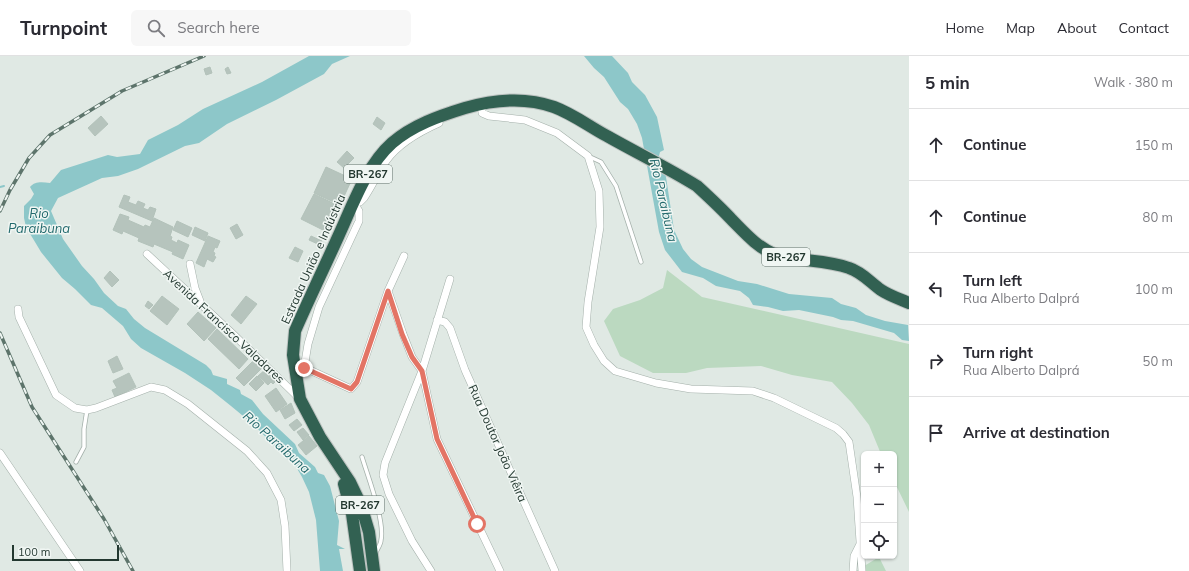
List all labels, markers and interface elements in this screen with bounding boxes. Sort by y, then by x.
search box [131,10,411,46]
text: Turnpoint [20,16,107,40]
icon: search [145,17,167,39]
text: Search here [177,18,260,37]
text: Home [945,19,984,37]
text: Map [1006,19,1035,37]
text: About [1057,19,1097,37]
text: Contact [1119,19,1169,37]
text: 5 min [925,72,970,93]
text: Walk · 380 m [1094,74,1173,90]
icon: ahead [925,134,947,156]
text: Continue [963,135,1026,154]
text: 150 m [1135,137,1173,153]
water label: Rio Paraibuna [647,157,681,243]
road number: BR-267 [344,165,392,183]
street label: Estrada União e Indústria [278,192,348,326]
water label: Rio Paraibuna [8,205,70,236]
icon: ahead [925,206,947,228]
text: Continue [963,207,1026,226]
text: 80 m [1143,209,1173,225]
road number: BR-267 [762,248,810,266]
street label: Avenida Francisco Valadares [160,266,288,386]
text: Turn left [963,271,1022,290]
icon: left [925,278,947,300]
text: 100 m [1135,281,1173,297]
text: Rua Alberto Dalprá [963,290,1080,306]
text: Turn right [963,343,1033,362]
icon: right [925,350,947,372]
text: 50 m [1143,353,1173,369]
route end [295,359,313,377]
text: Rua Alberto Dalprá [963,362,1080,378]
street label: Rua Doutor João Viêira [465,382,531,504]
water label: Rio Paraibuna [240,408,314,477]
icon: arrive [925,422,947,444]
text: Arrive at destination [963,423,1110,442]
map controls [861,451,897,559]
button: + [861,451,897,487]
button: − [861,487,897,523]
road number: BR-267 [336,496,384,514]
route start [468,515,486,533]
button: locate [861,523,897,559]
scale bar [12,543,119,562]
text: 100 m [18,545,50,559]

